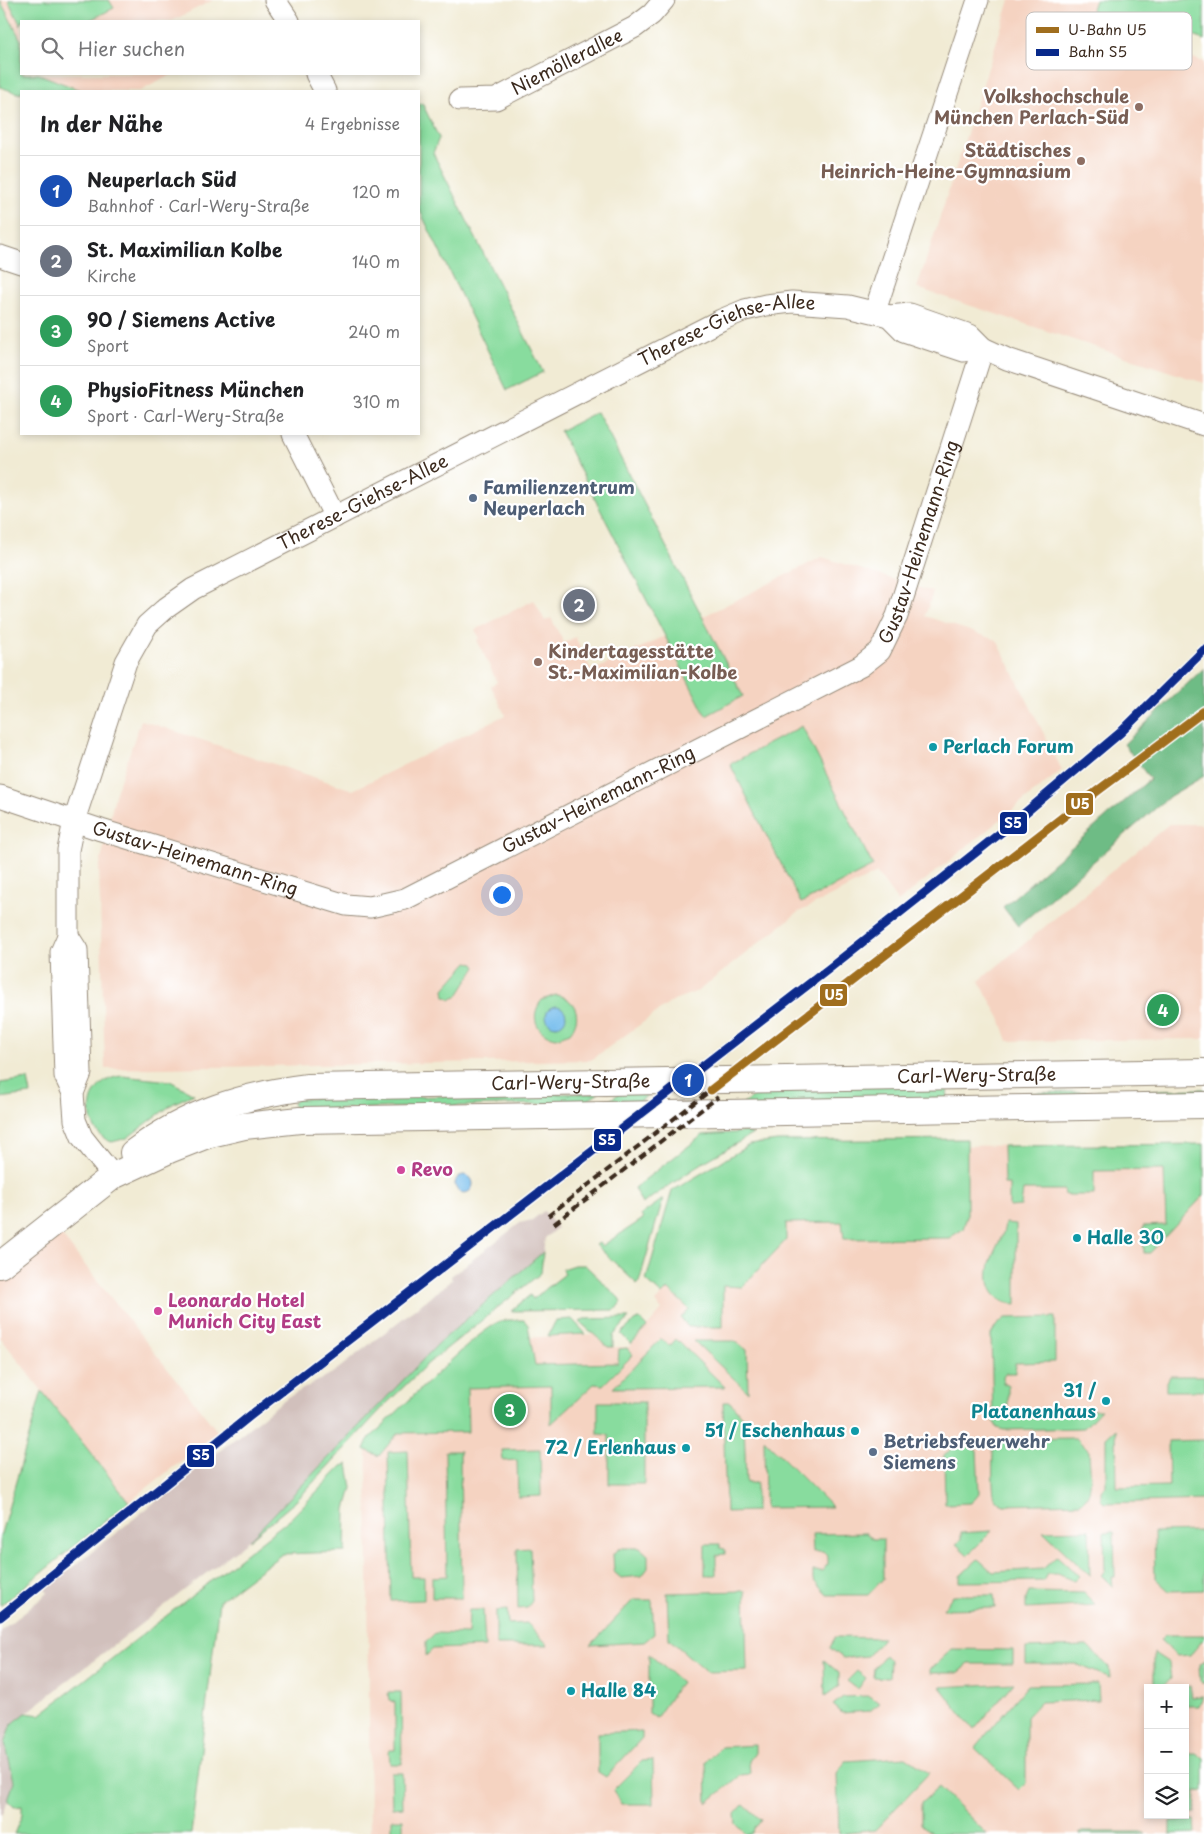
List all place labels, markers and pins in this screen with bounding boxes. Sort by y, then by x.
place label: Volkshochschule München Perlach-Süd [934,82,1129,130]
marker: Volkshochschule München Perlach-Süd [1133,101,1145,113]
place label: Städtisches Heinrich-Heine-Gymnasium [821,136,1071,184]
marker: Städtisches Heinrich-Heine-Gymnasium [1075,155,1087,167]
place label: Familienzentrum Neuperlach [483,473,635,521]
marker: Familienzentrum Neuperlach [467,492,479,504]
pin: 2 [563,586,595,624]
place label: Kindertagesstätte St.-Maximilian-Kolbe [548,637,737,685]
marker: Kindertagesstätte St.-Maximilian-Kolbe [532,656,544,668]
place label: Perlach Forum [943,732,1074,759]
marker: Perlach Forum [927,741,939,753]
pin: 4 [1147,991,1179,1029]
pin: 1 [672,1061,704,1099]
place label: Revo [411,1155,453,1182]
marker: Revo [395,1164,407,1176]
place label: Halle 30 [1087,1223,1164,1250]
marker: Halle 30 [1071,1232,1083,1244]
place label: Leonardo Hotel Munich City East [168,1286,322,1334]
marker: Leonardo Hotel Munich City East [152,1305,164,1317]
place label: 31 / Platanenhaus [971,1376,1097,1424]
pin: 3 [494,1391,526,1429]
marker: 31 / Platanenhaus [1100,1395,1112,1407]
place label: 51 / Eschenhaus [705,1416,845,1443]
marker: 51 / Eschenhaus [849,1425,861,1437]
place label: Betriebsfeuerwehr Siemens [883,1427,1051,1475]
place label: 72 / Erlenhaus [546,1433,676,1460]
marker: 72 / Erlenhaus [680,1442,692,1454]
marker: Betriebsfeuerwehr Siemens [867,1446,879,1458]
place label: Halle 84 [581,1676,656,1703]
marker: Halle 84 [565,1685,577,1697]

